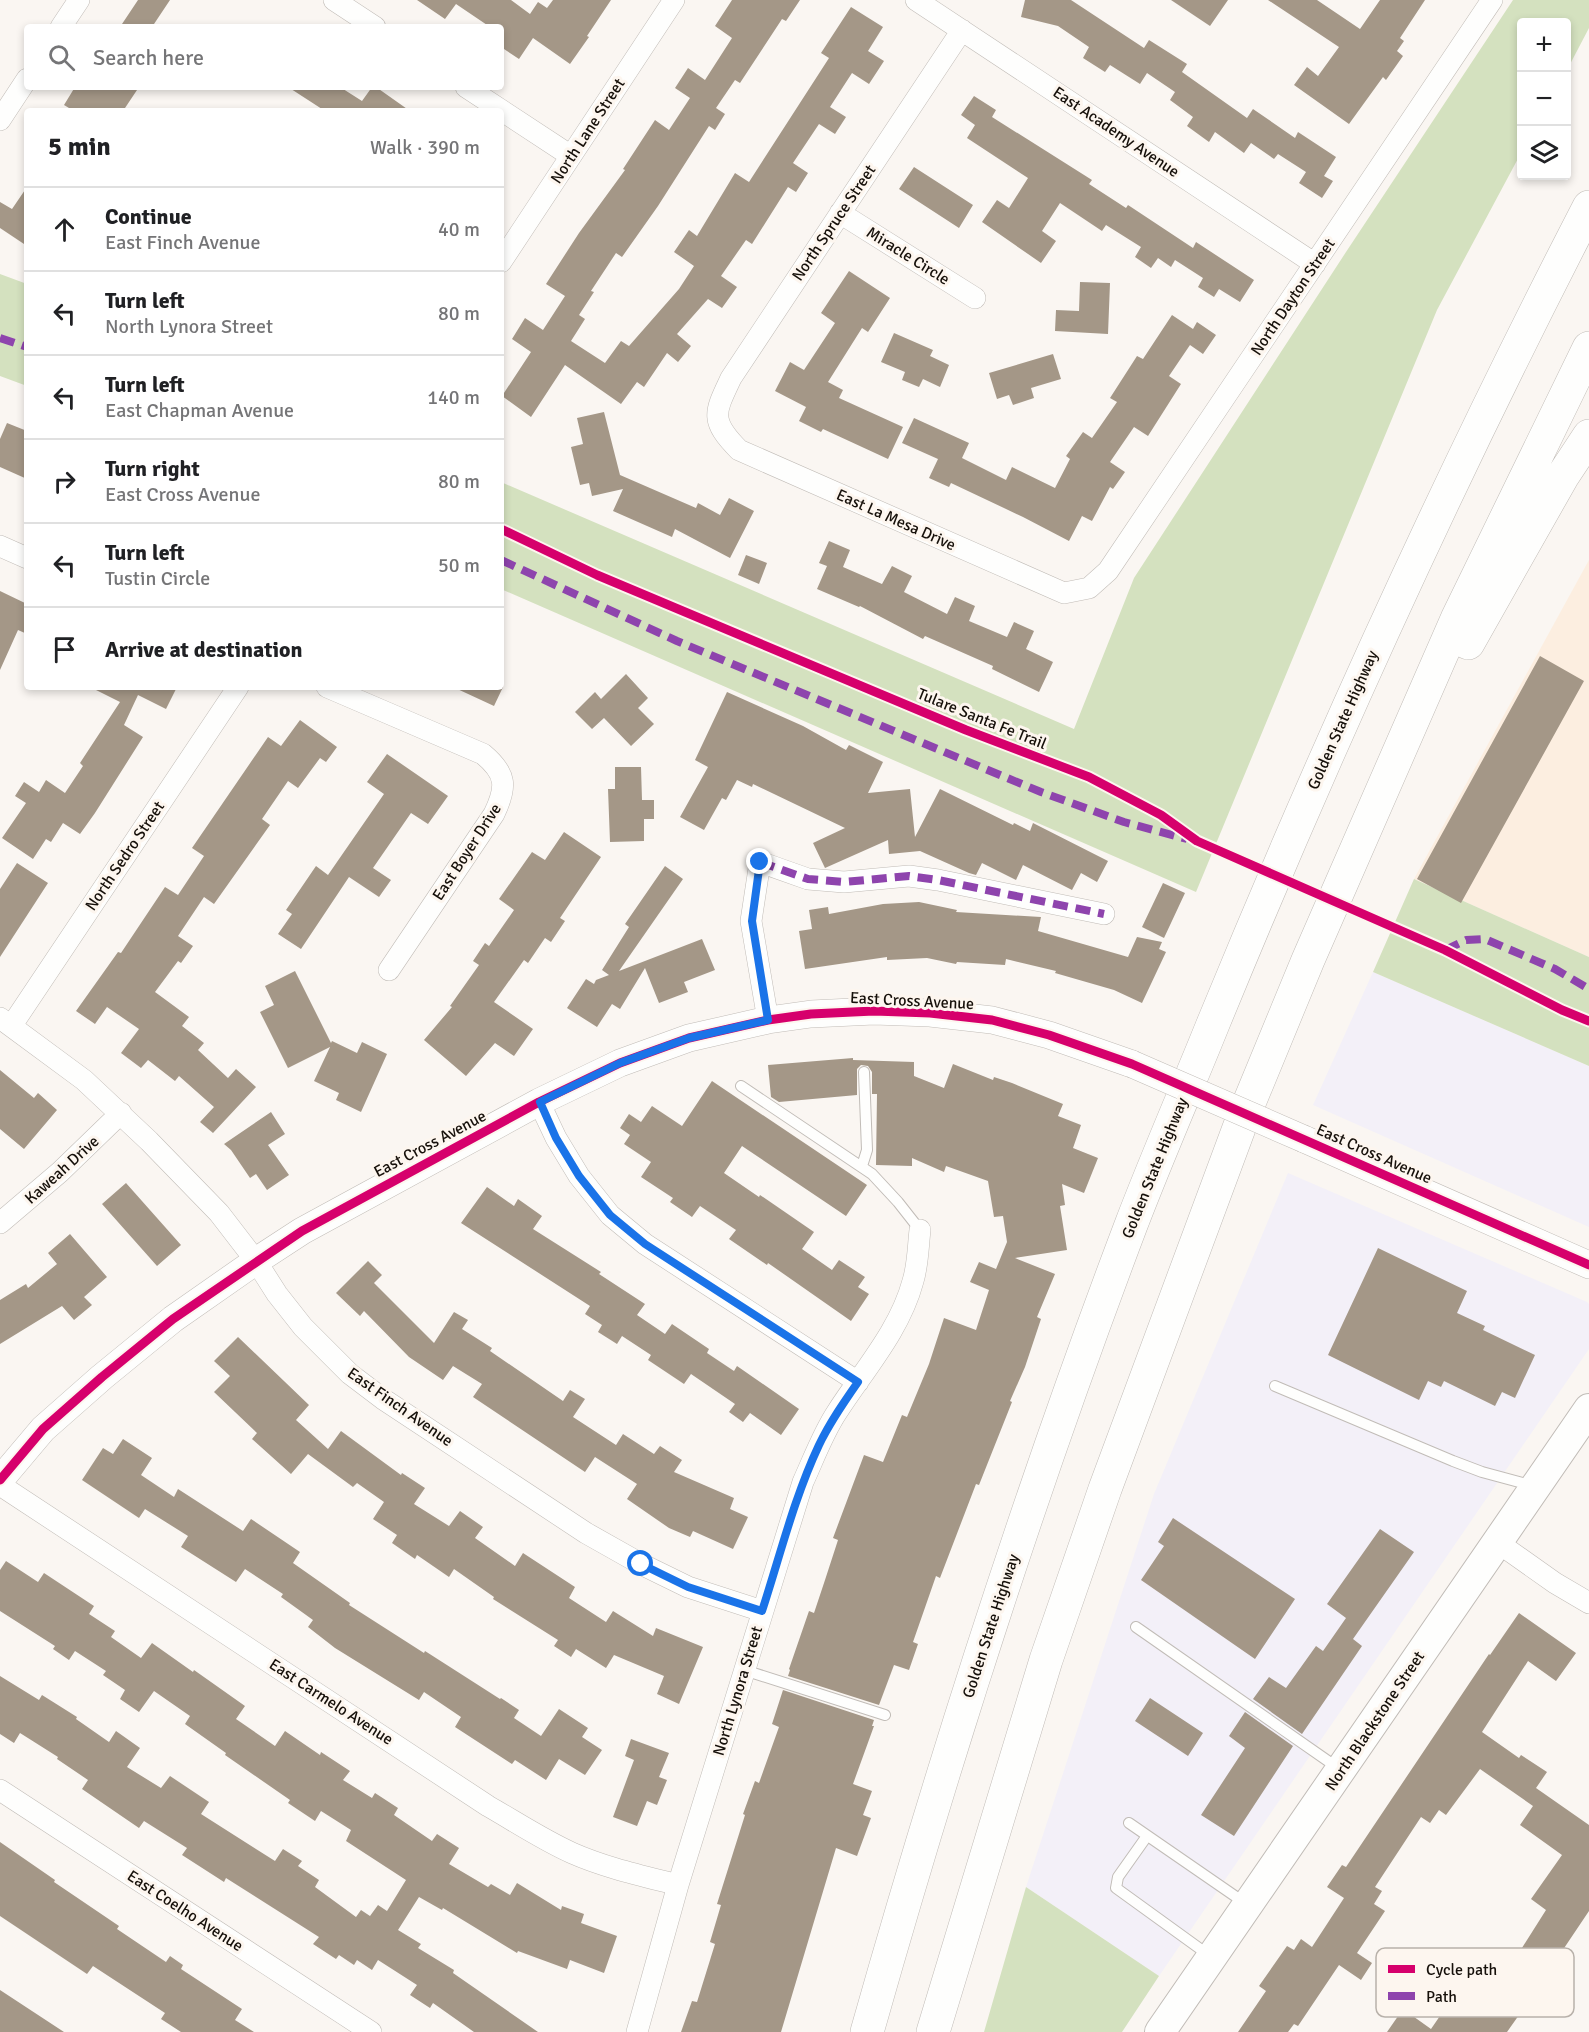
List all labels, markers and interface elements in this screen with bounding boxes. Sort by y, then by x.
map controls [1517,18,1571,180]
button: + [1517,18,1571,72]
search box [24,24,504,90]
icon: search [45,41,78,74]
text: Search here [93,44,204,71]
button: − [1517,72,1571,126]
street label: North Lane Street [547,74,630,187]
street label: East Academy Avenue [1049,82,1183,182]
button: layers [1517,126,1571,180]
text: 5 min [48,131,111,163]
text: Walk · 390 m [370,135,480,160]
street label: North Spruce Street [788,161,881,285]
text: Continue [105,203,192,230]
icon: ahead [48,213,81,246]
text: 40 m [438,217,480,242]
street label: Miracle Circle [863,223,953,289]
text: East Finch Avenue [105,230,261,255]
street label: North Dayton Street [1246,234,1340,359]
text: Turn left [105,287,185,314]
icon: left [48,297,81,330]
text: 80 m [438,301,480,326]
text: North Lynora Street [105,314,273,339]
text: Turn left [105,371,185,398]
icon: left [48,381,81,414]
text: 140 m [427,385,480,410]
text: East Chapman Avenue [105,398,294,423]
text: Turn right [105,455,200,482]
icon: right [48,465,81,498]
text: 80 m [438,469,480,494]
text: East Cross Avenue [105,482,260,507]
street label: East La Mesa Drive [833,485,959,555]
text: Turn left [105,539,185,566]
icon: left [48,549,81,582]
text: 50 m [438,553,480,578]
text: Tustin Circle [105,566,210,591]
icon: arrive [48,633,81,666]
text: Arrive at destination [105,636,302,663]
street label: Golden State Highway [1303,647,1383,793]
street label: Tulare Santa Fe Trail [914,684,1050,754]
street label: North Sedro Street [81,797,169,915]
street label: East Boyer Drive [428,800,506,904]
route end [746,848,772,874]
street label: East Cross Avenue [849,988,975,1014]
street label: Golden State Highway [1118,1094,1193,1241]
street label: East Cross Avenue [370,1106,490,1182]
street label: East Cross Avenue [1313,1120,1435,1188]
street label: Kaweah Drive [21,1131,103,1209]
street label: East Finch Avenue [343,1363,457,1451]
route start [627,1550,653,1576]
street label: Golden State Highway [958,1551,1024,1701]
street label: North Lynora Street [709,1623,767,1758]
street label: North Blackstone Street [1321,1647,1429,1795]
street label: East Carmelo Avenue [265,1654,397,1750]
street label: East Coelho Avenue [123,1866,247,1956]
legend [1376,1948,1574,2017]
text: Cycle path [1426,1960,1497,1980]
text: Path [1426,1987,1457,2007]

